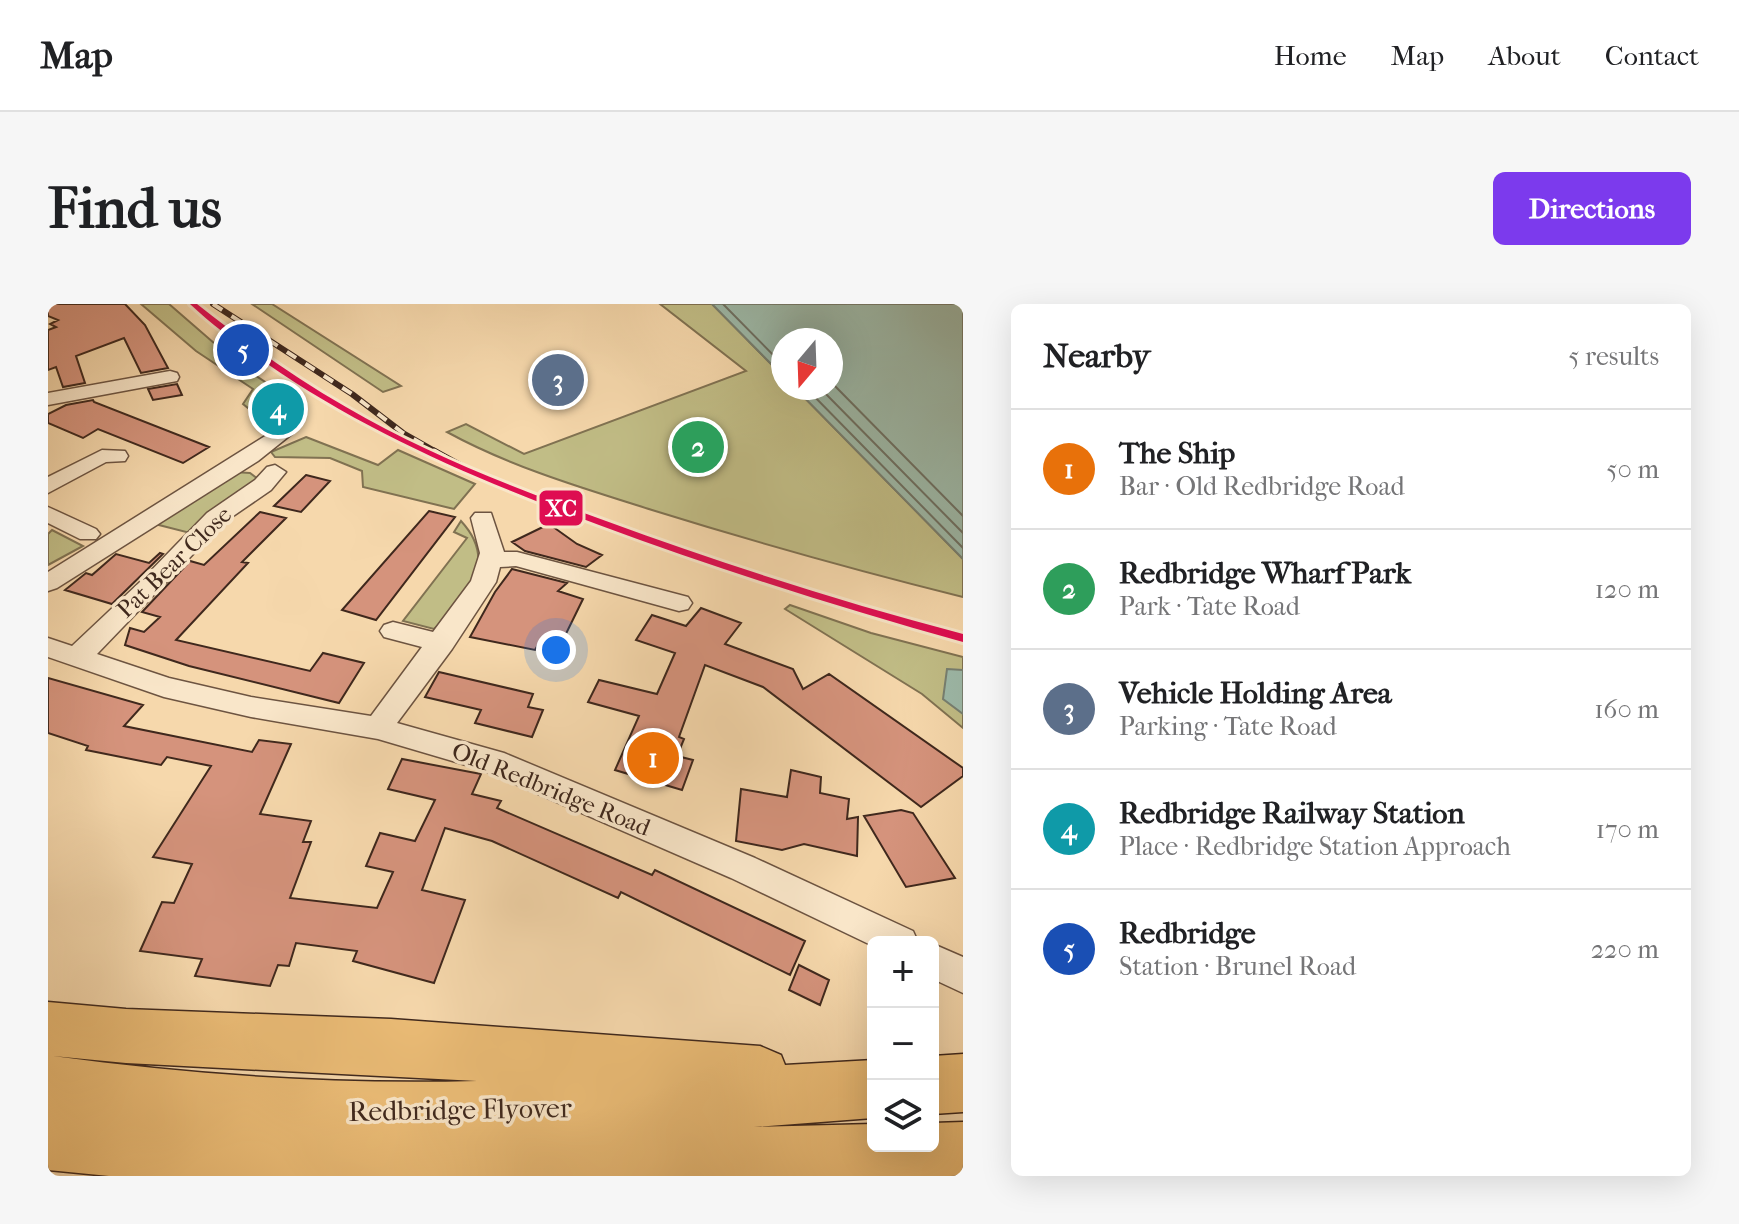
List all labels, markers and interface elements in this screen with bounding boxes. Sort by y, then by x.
text: Map [40,33,113,78]
text: Home [1274,39,1347,72]
text: Map [1391,39,1444,72]
text: About [1488,39,1561,72]
text: Contact [1605,39,1699,72]
button: Directions [1493,172,1691,245]
text: Find us [48,176,222,241]
pin: 5 [217,320,269,380]
north arrow [771,328,843,400]
text: Nearby [1043,336,1150,376]
text: 5 results [1568,341,1659,372]
pin: 3 [532,350,584,410]
pin: 4 [252,379,304,439]
pin: 2 [672,417,724,477]
text: The Ship [1119,436,1235,471]
text: 1 [1064,454,1074,485]
text: 50 m [1606,454,1659,485]
text: Bar · Old Redbridge Road [1119,471,1405,502]
line badge: XC [538,489,584,527]
text: XC [544,496,577,522]
street label: Pat Bear Close [111,500,237,624]
text: Redbridge Wharf Park [1119,556,1411,591]
text: 2 [1062,574,1076,605]
text: 120 m [1595,574,1659,605]
text: Park · Tate Road [1119,591,1300,622]
your location [536,630,576,670]
text: Vehicle Holding Area [1119,676,1392,711]
text: 3 [1064,694,1074,725]
text: 160 m [1594,694,1659,725]
text: Parking · Tate Road [1119,711,1337,742]
pin: 1 [627,728,679,788]
street label: Old Redbridge Road [448,736,655,842]
text: Redbridge Railway Station [1119,796,1465,831]
text: 4 [1061,814,1077,845]
text: 170 m [1596,814,1659,845]
text: Place · Redbridge Station Approach [1119,831,1511,862]
text: Redbridge [1119,916,1256,951]
text: 5 [1063,934,1075,965]
text: 220 m [1591,934,1659,965]
map controls [867,936,939,1152]
button: + [867,936,939,1008]
text: Station · Brunel Road [1119,951,1356,982]
button: − [867,1008,939,1080]
button: layers [867,1080,939,1152]
street label: Redbridge Flyover [348,1091,572,1128]

